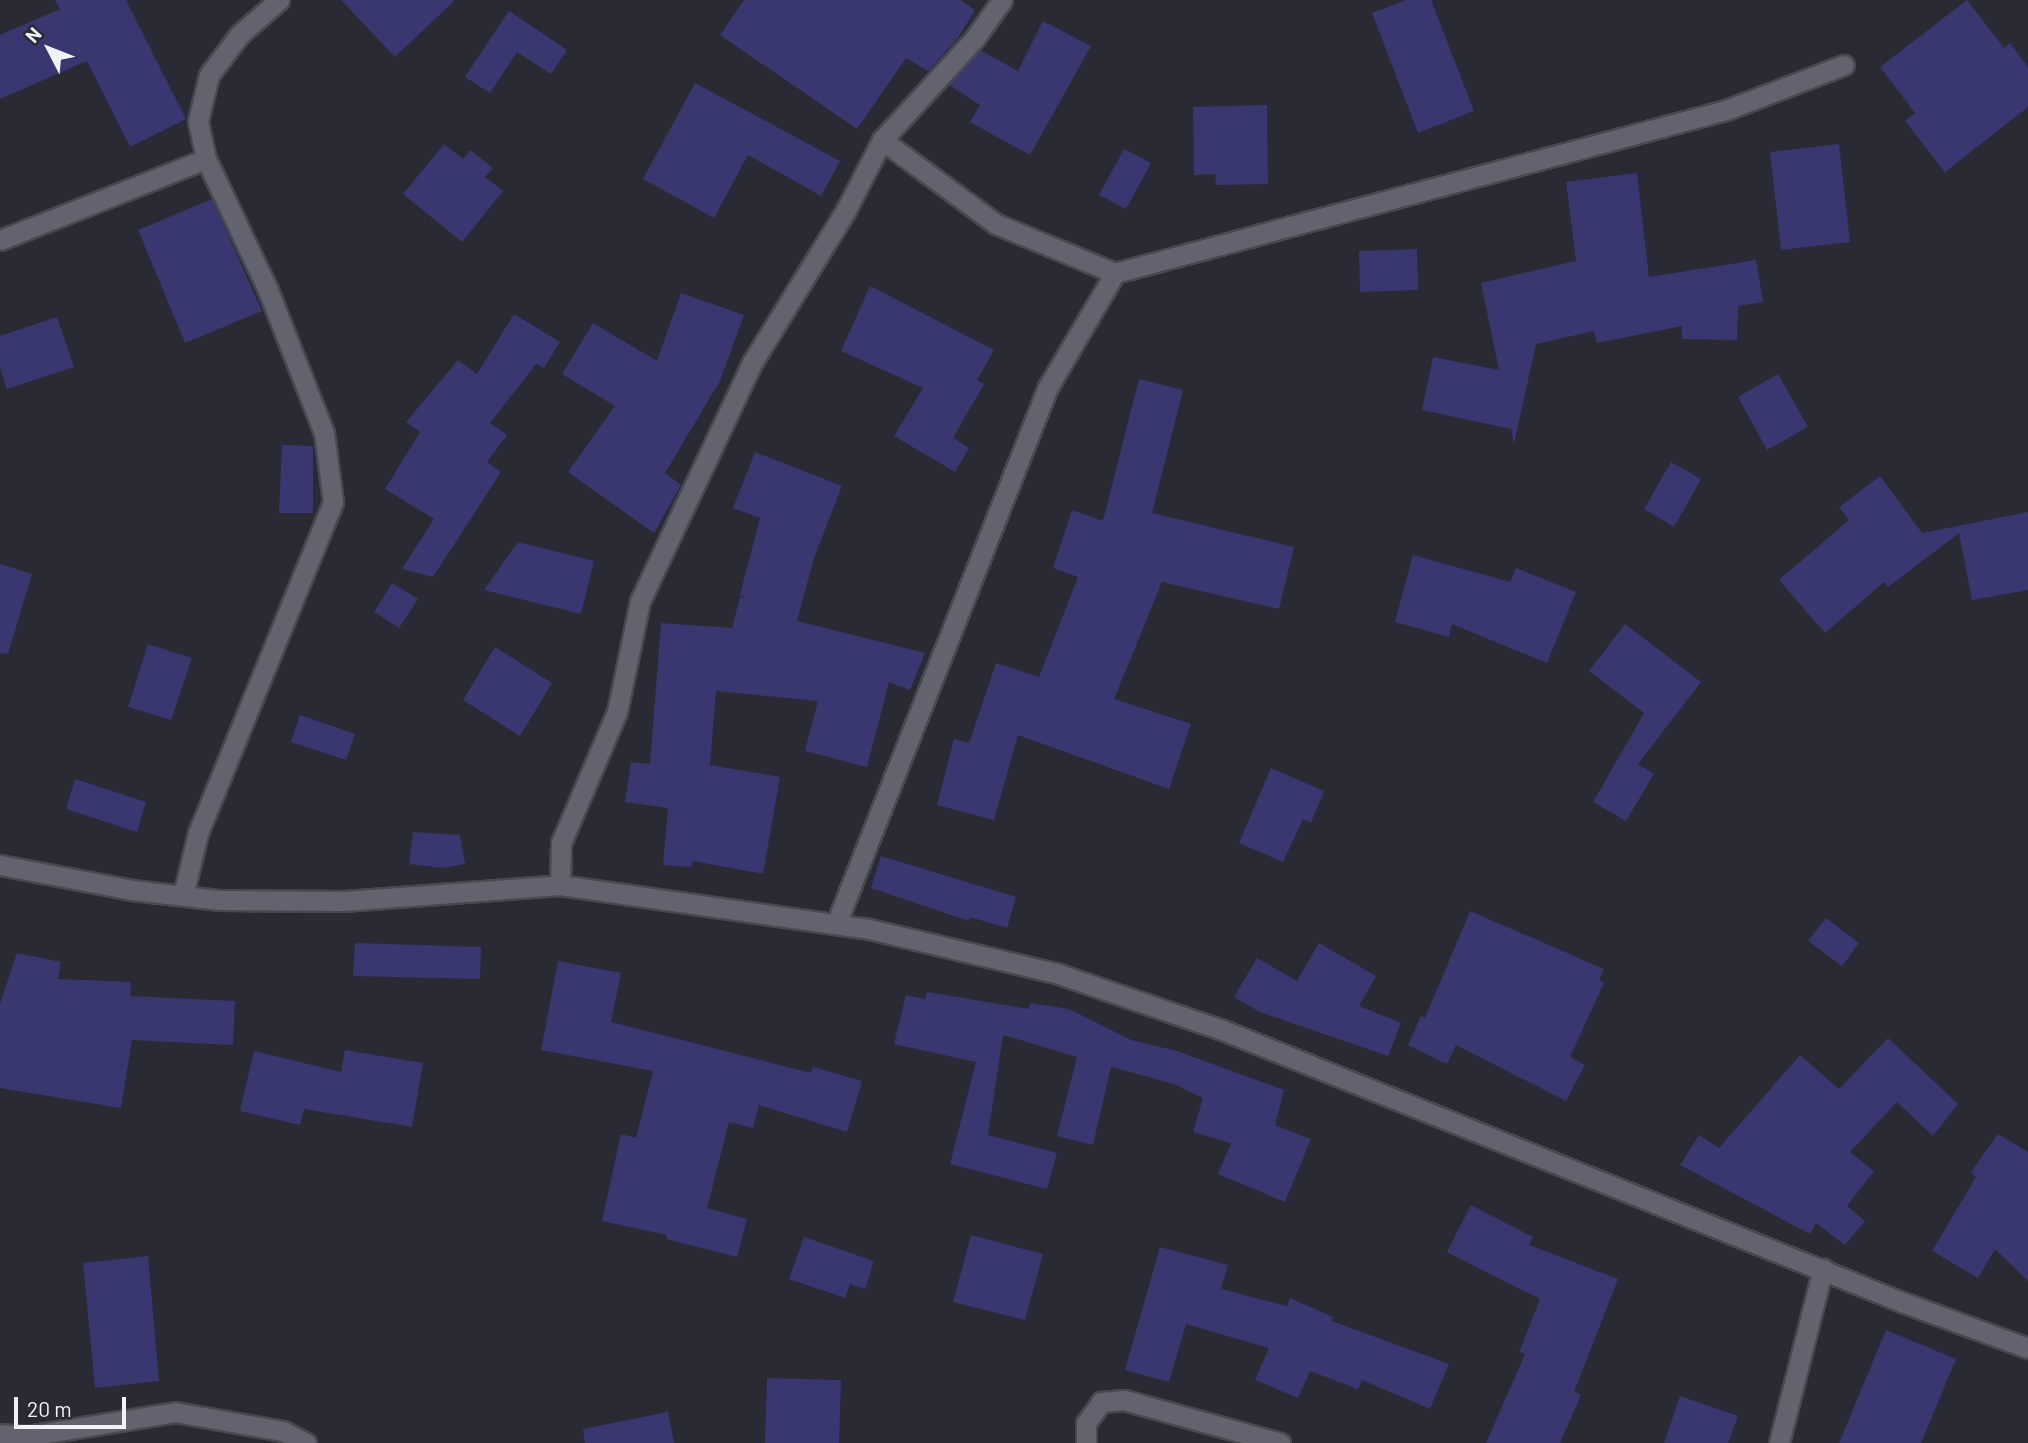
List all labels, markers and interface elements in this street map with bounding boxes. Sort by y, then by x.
north arrow [14,14,84,84]
text: N [20,22,46,47]
scale bar [18,1384,130,1428]
text: 20 m [27,1396,72,1421]

